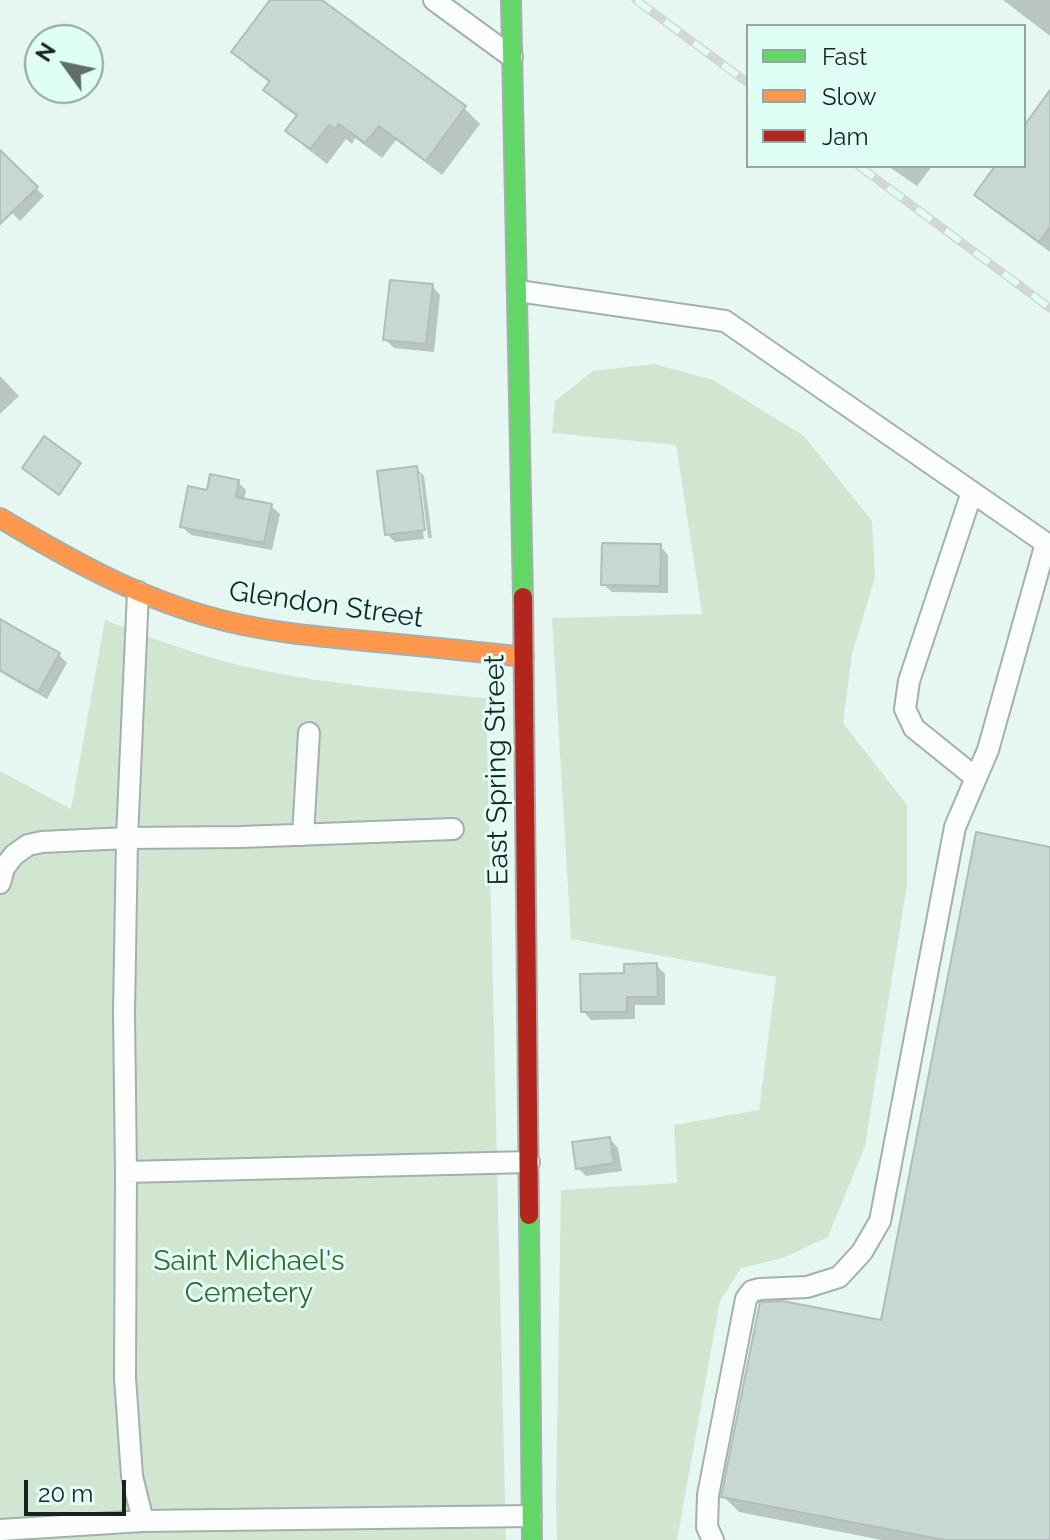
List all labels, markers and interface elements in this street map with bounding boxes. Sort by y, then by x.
north arrow [24,24,104,104]
legend [746,24,1026,168]
text: N [30,38,61,66]
text: Fast [822,42,867,71]
text: Slow [822,82,876,111]
text: Jam [822,122,868,151]
street label: Glendon Street [227,575,425,635]
street label: East Spring Street [478,654,516,886]
park label: Saint Michael's Cemetery [153,1245,345,1311]
scale bar [28,1464,130,1514]
text: 20 m [38,1479,93,1508]

